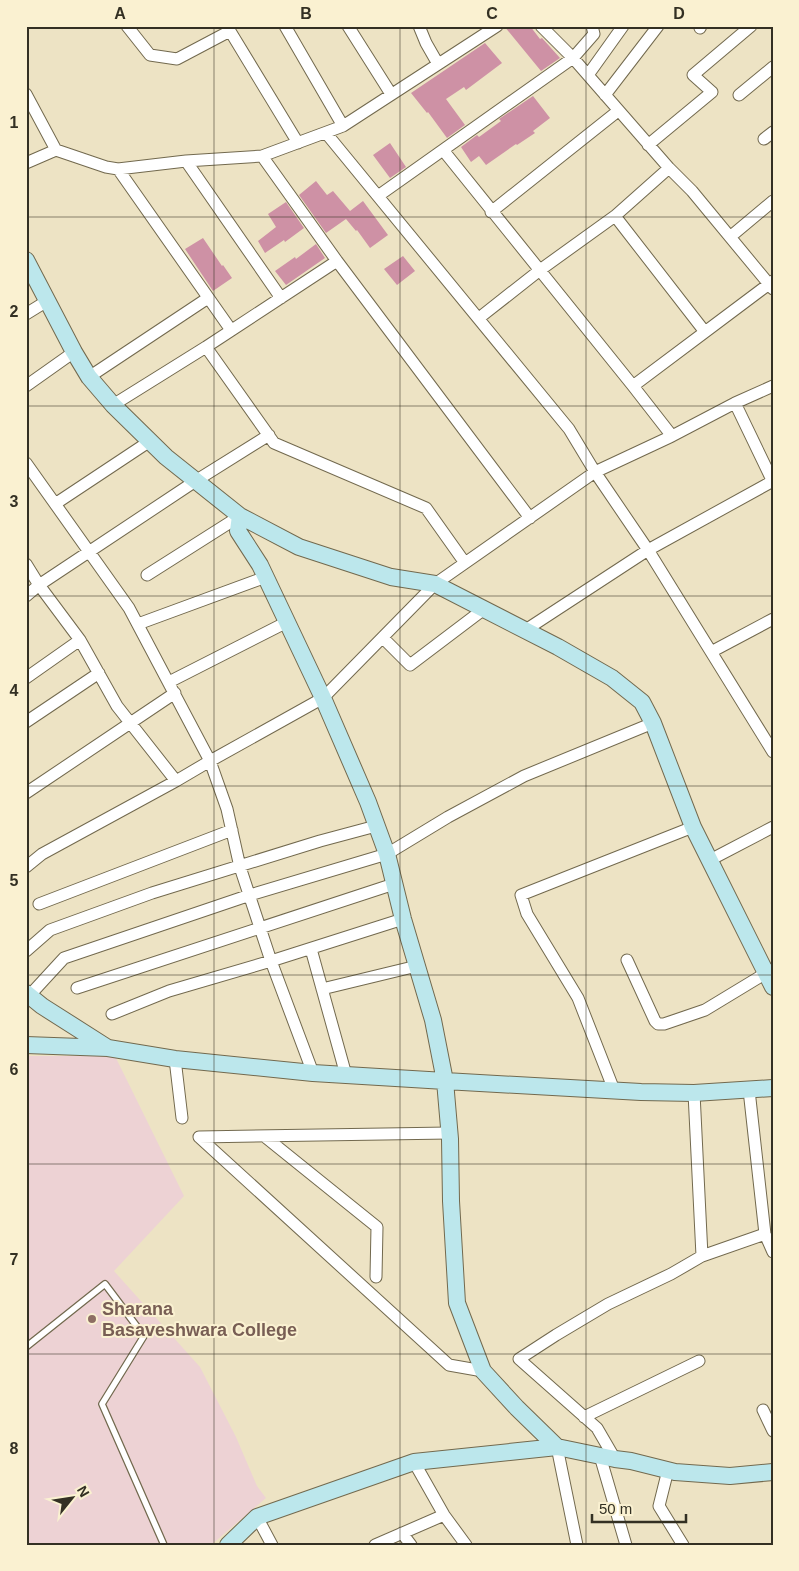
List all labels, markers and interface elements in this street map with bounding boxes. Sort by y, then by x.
text: A [114,5,126,22]
text: B [300,5,312,22]
text: C [486,5,498,22]
text: D [673,5,685,22]
text: 1 [10,114,19,131]
text: 2 [10,303,19,320]
text: 3 [10,493,19,510]
text: 4 [10,682,19,699]
text: 5 [10,872,19,889]
text: 6 [10,1061,19,1078]
text: 7 [10,1251,19,1268]
place label: Sharana Basaveshwara College [102,1299,297,1340]
marker: Sharana Basaveshwara College [86,1313,98,1325]
text: 8 [10,1440,19,1457]
north arrow [48,1474,98,1524]
text: N [74,1483,93,1500]
scale bar [592,1491,685,1523]
text: 50 m [599,1500,632,1517]

